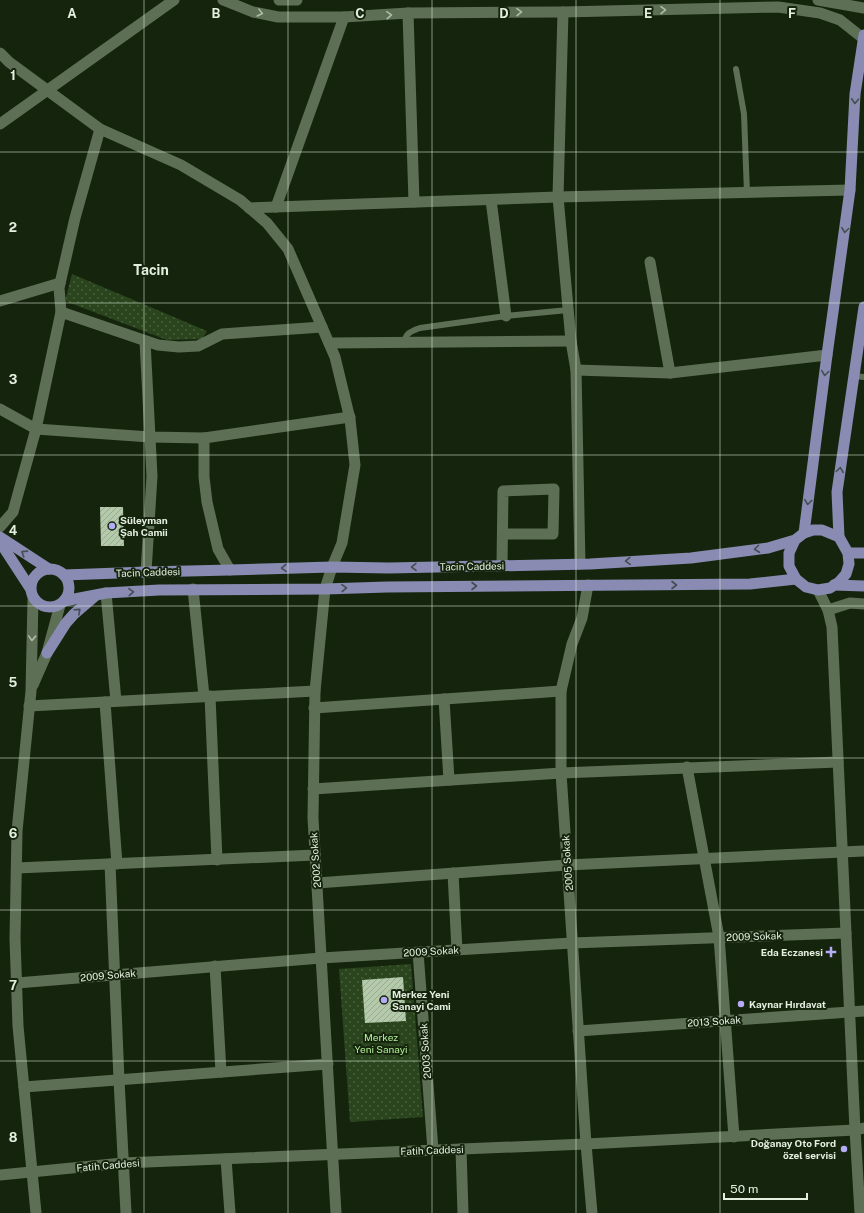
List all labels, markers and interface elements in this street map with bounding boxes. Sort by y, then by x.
one-way arrow [660,5,666,14]
text: A [67,6,77,21]
text: B [212,6,221,21]
text: C [355,6,365,21]
text: D [499,6,509,21]
text: E [644,6,652,21]
text: F [788,6,796,21]
one-way arrow [256,8,263,17]
one-way arrow [516,8,522,16]
one-way arrow [386,10,392,19]
text: 1 [10,68,16,83]
one-way arrow [851,98,859,104]
text: 2 [9,220,17,235]
one-way arrow [841,227,850,233]
district label: Tacin [133,262,169,278]
one-way arrow [820,370,829,376]
text: 3 [9,372,18,387]
one-way arrow [835,467,844,474]
one-way arrow [803,499,812,505]
place label: Süleyman Şah Camii [120,514,168,538]
marker: Süleyman Şah Camii [107,521,117,531]
text: 4 [9,523,18,538]
one-way arrow [754,544,760,553]
one-way arrow [22,551,29,558]
one-way arrow [625,557,631,566]
street label: Tacin Caddesi [440,559,504,573]
one-way arrow [411,563,417,571]
one-way arrow [281,564,287,573]
street label: Tacin Caddesi [116,565,180,579]
one-way arrow [671,581,677,589]
one-way arrow [471,582,477,590]
one-way arrow [341,584,347,592]
one-way arrow [128,587,134,596]
one-way arrow [73,608,81,616]
one-way arrow [28,635,36,641]
text: 5 [9,675,18,690]
text: 6 [9,826,18,841]
street label: 2002 Sokak [307,832,323,888]
street label: 2005 Sokak [559,834,575,891]
street label: 2009 Sokak [726,929,782,943]
street label: 2009 Sokak [403,944,460,958]
place label: Eda Eczanesi [761,946,823,958]
marker: Eda Eczanesi [826,947,836,957]
street label: 2009 Sokak [80,967,137,983]
text: 7 [9,978,17,993]
place label: Merkez Yeni Sanayi Cami [392,988,451,1012]
marker: Merkez Yeni Sanayi Cami [379,995,389,1005]
place label: Kaynar Hırdavat [749,998,826,1010]
marker: Kaynar Hırdavat [736,999,746,1009]
street label: 2013 Sokak [687,1013,742,1029]
street label: 2003 Sokak [417,1022,433,1079]
park label: Merkez Yeni Sanayi [355,1031,407,1055]
text: 8 [9,1130,18,1145]
place label: Doğanay Oto Ford özel servisi [751,1137,836,1161]
street label: Fatih Caddesi [400,1143,464,1157]
marker: Doğanay Oto Ford özel servisi [839,1144,849,1154]
street label: Fatih Caddesi [76,1156,140,1174]
scale bar [724,1175,807,1201]
text: 50 m [730,1182,758,1196]

